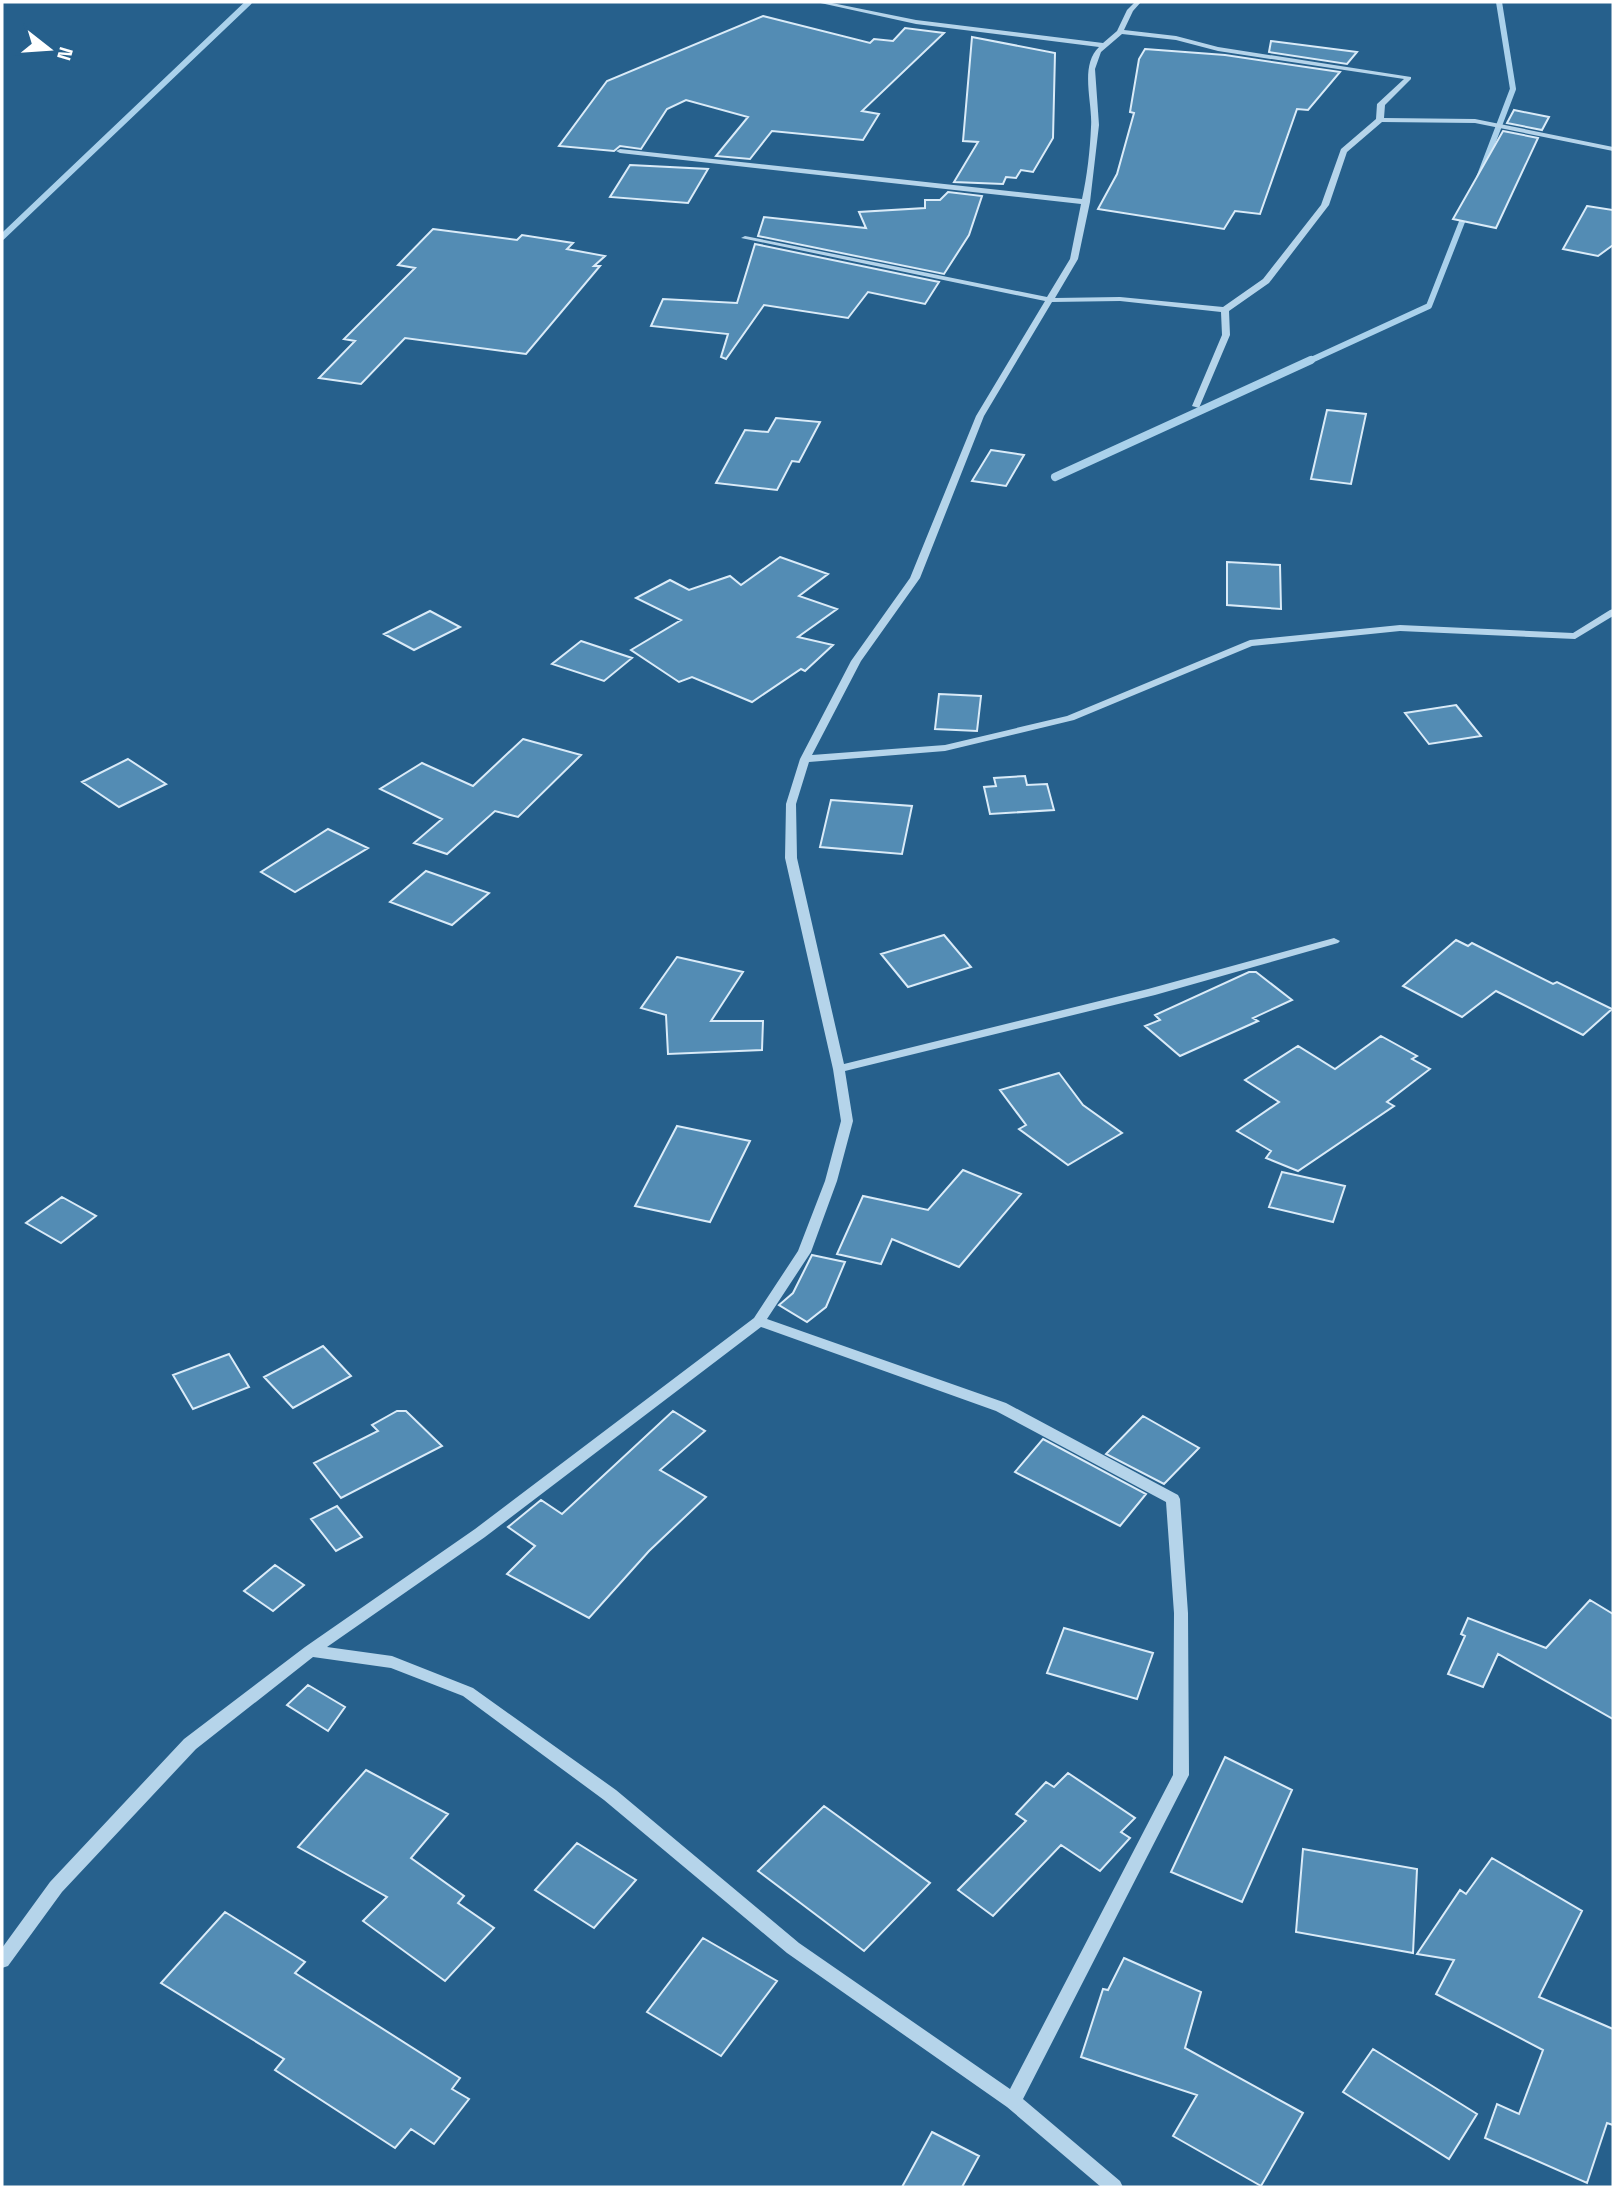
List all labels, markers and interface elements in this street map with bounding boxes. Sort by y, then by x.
north arrow [14,14,84,84]
text: N [51,44,79,64]

